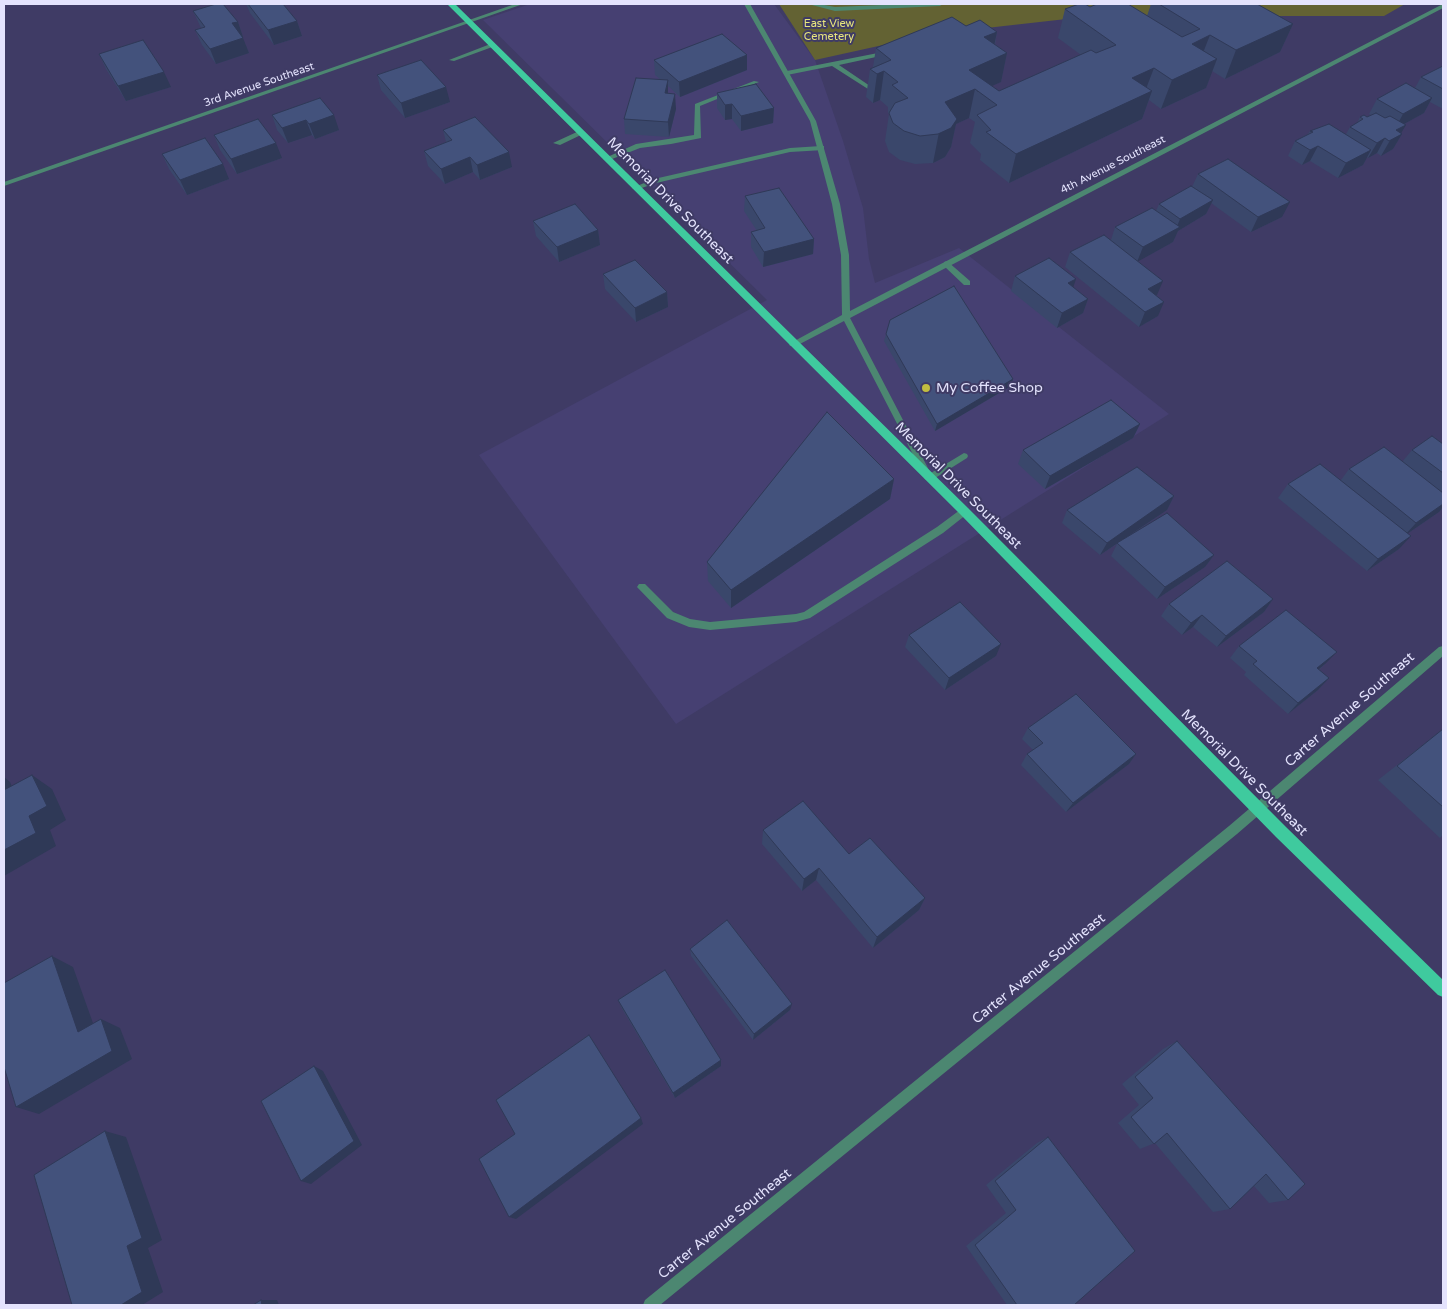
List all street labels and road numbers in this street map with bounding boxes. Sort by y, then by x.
street label: 3rd Avenue Southeast [202,60,316,110]
street label: 4th Avenue Southeast [1058,133,1168,197]
street label: Memorial Drive Southeast [603,134,737,268]
street label: Memorial Drive Southeast [891,419,1025,553]
street label: Carter Avenue Southeast [1282,649,1418,771]
street label: Memorial Drive Southeast [1177,706,1311,840]
street label: Carter Avenue Southeast [969,910,1109,1028]
street label: Carter Avenue Southeast [655,1165,795,1283]

